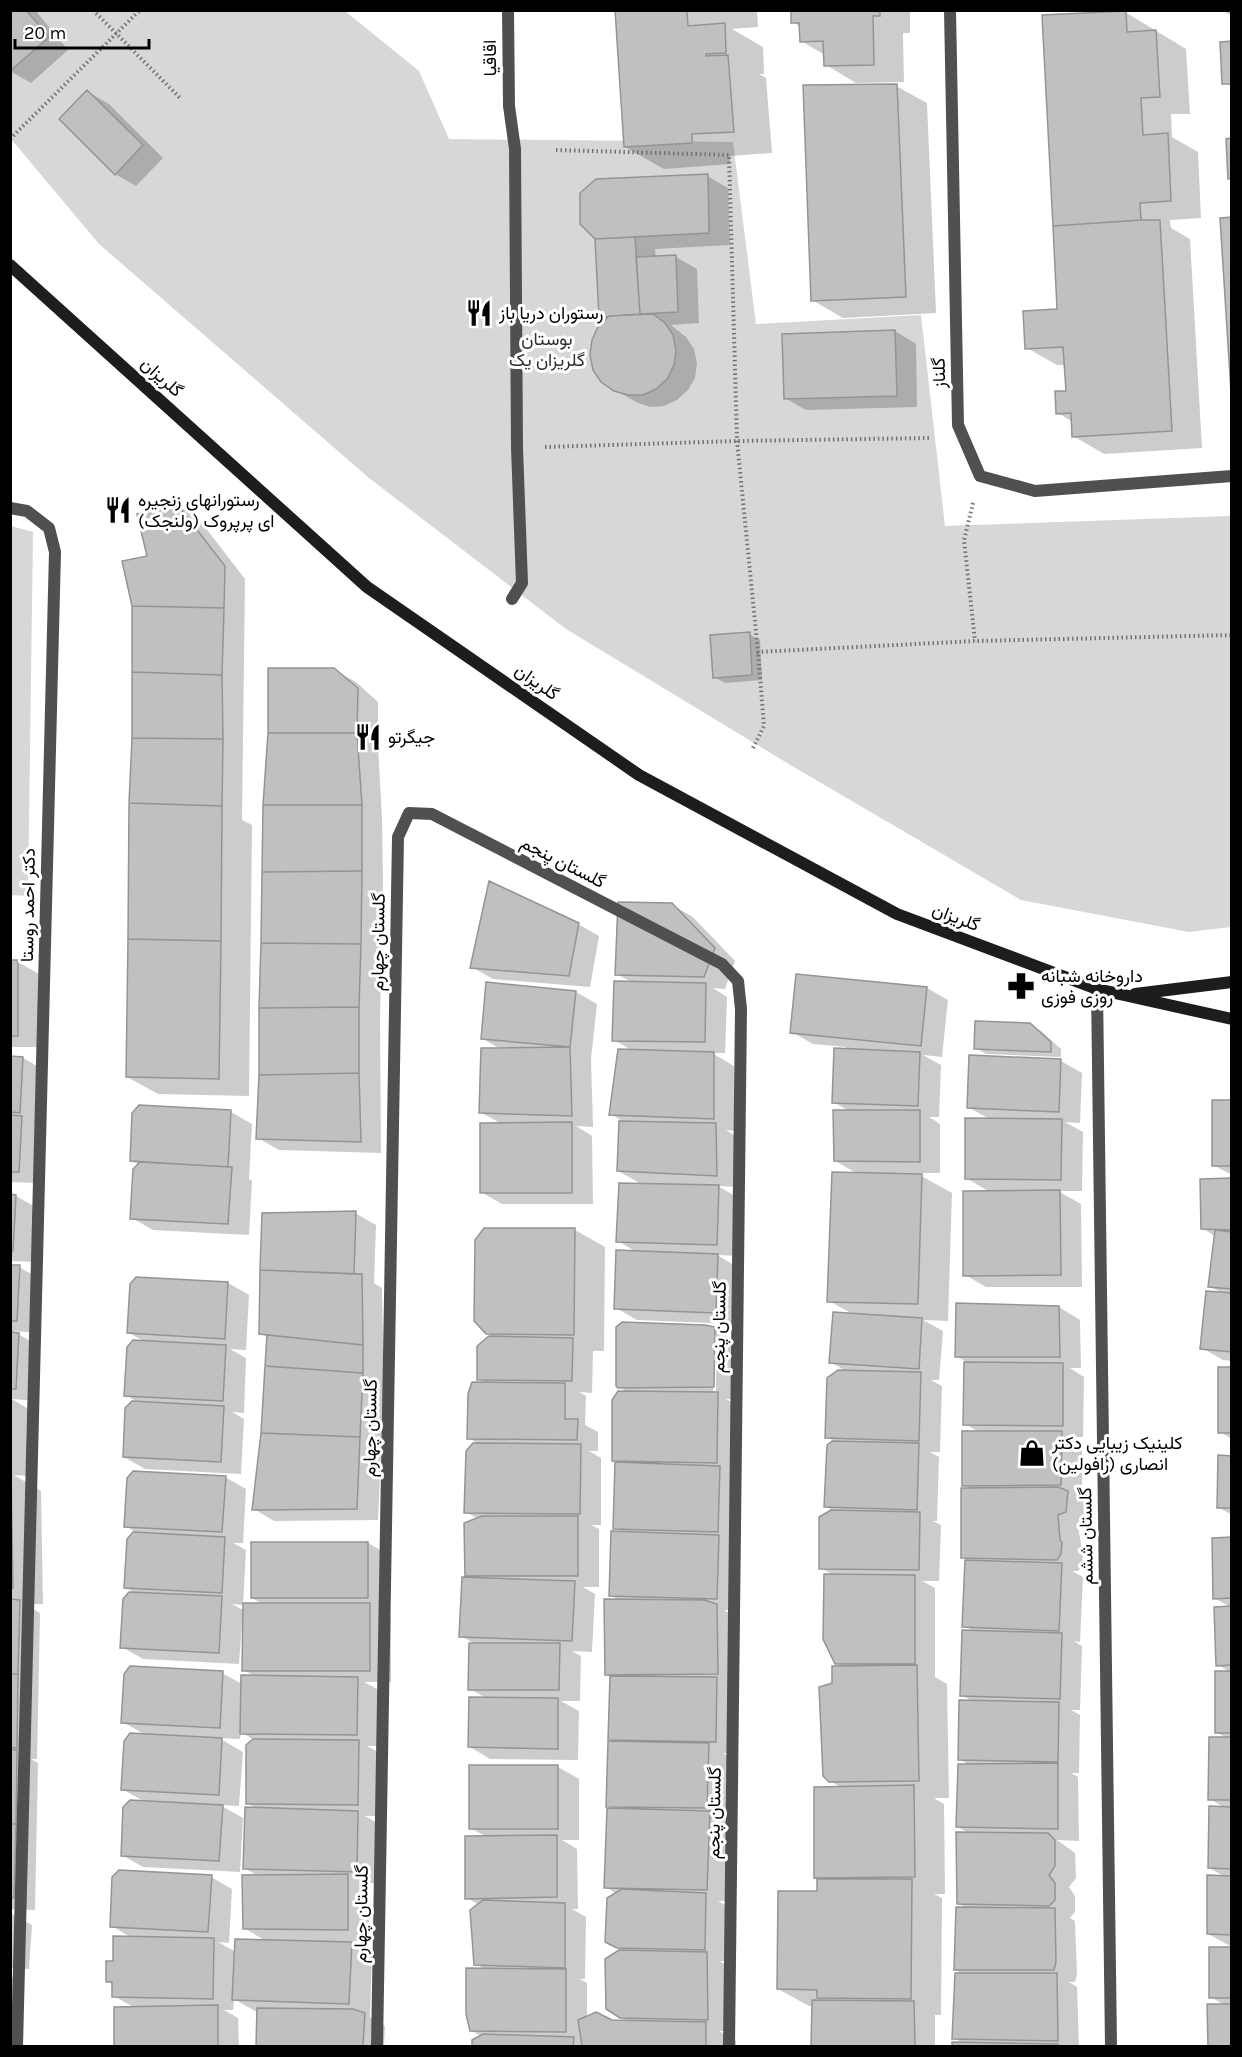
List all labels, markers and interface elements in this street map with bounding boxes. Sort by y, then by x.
scale bar [15,12,148,50]
text: 20 m [24,22,66,44]
street label: اقاقیا [479,40,501,76]
restaurant icon: رستوران دریا باز [464,298,494,328]
place label: رستوران دریا باز [498,302,604,324]
park label: بوستان گلریزان یک [509,328,585,371]
street label: گلریزان [136,352,188,402]
street label: گلناز [928,357,950,390]
place label: رستورانهای زنجیره ای پرپروک (ولنجک) [138,489,275,533]
restaurant icon: رستورانهای زنجیره ای پرپروک (ولنجک) [103,495,133,525]
street label: گلریزان [511,659,563,705]
restaurant icon: جیگرتو [353,722,383,752]
place label: جیگرتو [388,726,435,748]
street label: گلستان پنجم [516,831,609,894]
street label: دکتر احمد روستا [16,848,40,962]
street label: گلستان چهارم [366,893,391,991]
street label: گلریزان [929,898,983,936]
place label: داروخانه شبانه روزی فوزی [1041,965,1143,1008]
pharmacy icon: داروخانه شبانه روزی فوزی [1006,971,1036,1001]
street label: گلستان پنجم [707,1281,732,1373]
street label: گلستان چهارم [358,1379,383,1477]
place label: کلینیک زیبایی دکتر انصاری (رافولین) [1051,1432,1183,1475]
shop icon: کلینیک زیبایی دکتر انصاری (رافولین) [1017,1438,1047,1468]
street label: گلستان ششم [1074,1487,1099,1585]
street label: گلستان پنجم [702,1767,727,1859]
street label: گلستان چهارم [349,1865,374,1963]

